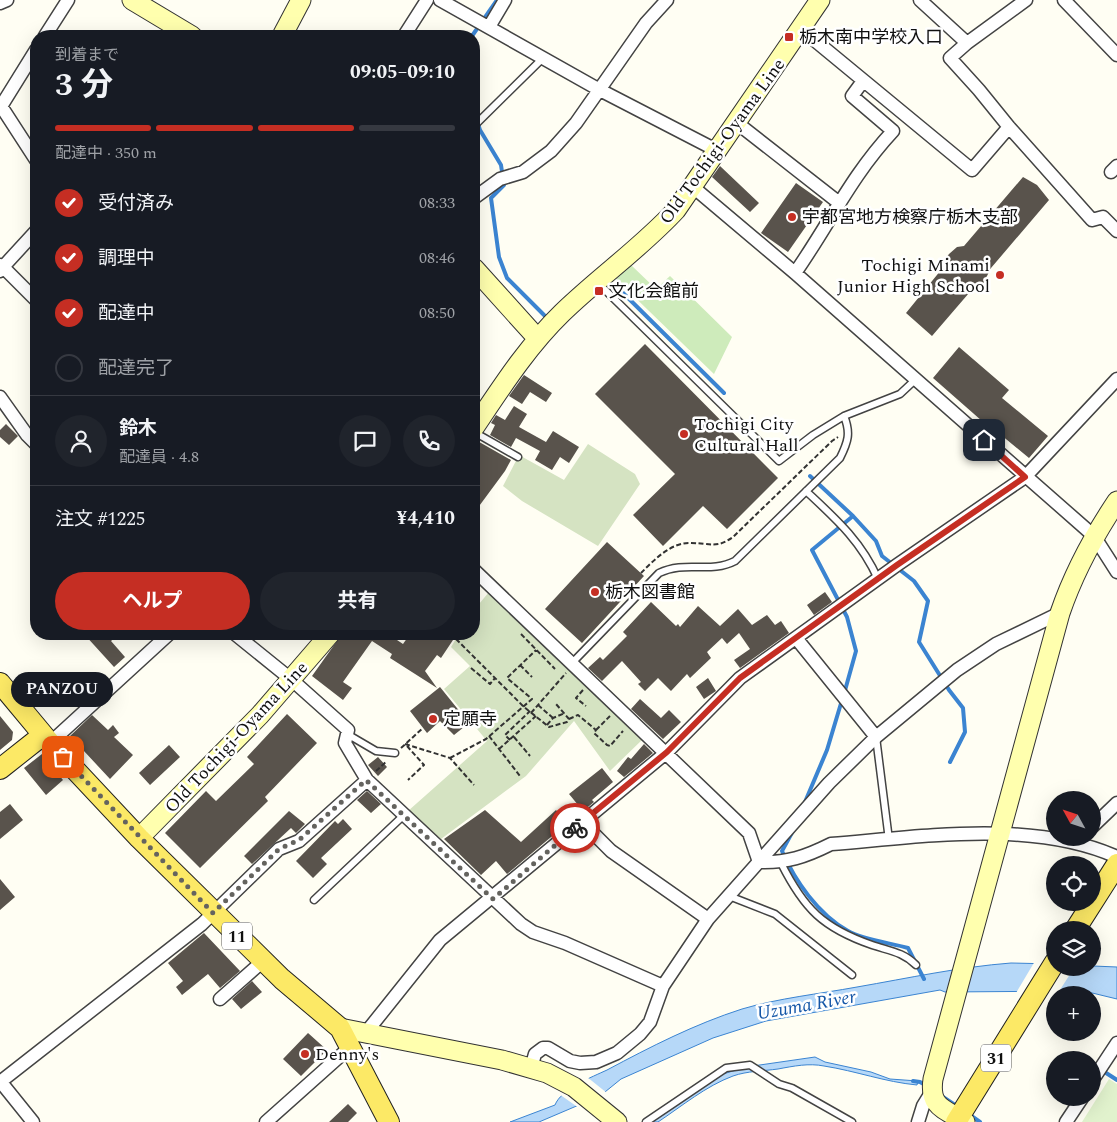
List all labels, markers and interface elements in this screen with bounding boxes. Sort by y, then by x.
place label: 栃木南中学校入口 [799,24,943,51]
marker: 栃木南中学校入口 [783,31,795,43]
text: 到着まで [55,43,119,67]
street label: Old Tochigi-Oyama Line [653,53,792,230]
text: 09:05–09:10 [350,58,455,87]
text: 3 分 [55,61,113,110]
text: 配達中 · 350 m [55,141,157,165]
icon: check [55,189,83,217]
text: 受付済み [98,189,174,218]
text: 08:33 [419,191,455,215]
place label: 宇都宮地方検察庁栃木支部 [802,204,1018,231]
marker: 宇都宮地方検察庁栃木支部 [786,211,798,223]
icon: check [55,244,83,272]
text: 調理中 [98,244,155,273]
text: 08:46 [419,246,455,270]
place label: Tochigi Minami Junior High School [837,252,990,300]
marker: Tochigi Minami Junior High School [994,269,1006,281]
place label: 文化会館前 [609,278,699,305]
marker: 文化会館前 [593,285,605,297]
icon: check [55,299,83,327]
text: 配達中 [98,299,155,328]
text: 08:50 [419,301,455,325]
text: 配達完了 [98,354,174,383]
place label: Tochigi City Cultural Hall [694,411,799,459]
text: 鈴木 [119,414,157,443]
button: person [55,415,107,467]
button: chat [339,415,391,467]
button: phone [403,415,455,467]
pin [963,419,1005,461]
icon: home [970,426,998,454]
marker: Tochigi City Cultural Hall [678,428,690,440]
text: 配達員 · 4.8 [119,445,199,469]
text: ¥4,410 [397,504,455,533]
text: 注文 #1225 [55,505,145,534]
button: ヘルプ [55,572,250,630]
button: 共有 [260,572,455,630]
place label: 栃木図書館 [605,579,695,606]
marker: 栃木図書館 [589,586,601,598]
street label: Old Tochigi-Oyama Line [158,655,314,820]
callout: PANZOU [12,672,114,707]
text: PANZOU [26,677,98,701]
place label: 定願寺 [443,706,497,733]
marker: 定願寺 [427,713,439,725]
pin [42,736,84,778]
icon: bag [49,743,77,771]
north arrow [1046,791,1101,846]
map controls [1046,791,1101,1106]
courier [550,803,600,853]
icon: bike [561,814,589,842]
button: locate [1046,856,1101,911]
button: layers [1046,921,1101,976]
road number: 11 [222,922,252,949]
water label: Uzuma River [754,982,859,1028]
button: + [1046,986,1101,1041]
place label: Denny's [315,1041,379,1068]
road number: 31 [981,1044,1011,1072]
marker: Denny's [299,1048,311,1060]
button: − [1046,1051,1101,1106]

